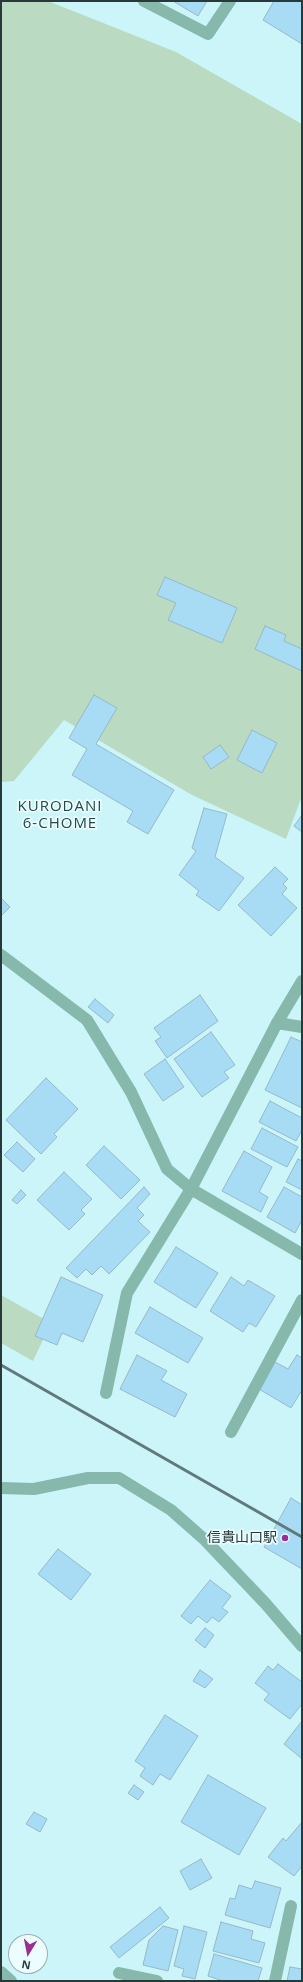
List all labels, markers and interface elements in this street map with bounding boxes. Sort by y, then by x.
district label: KURODANI 6-CHOME [18,798,102,833]
place label: 信貴山口駅 [207,1530,277,1546]
marker: 信貴山口駅 [280,1533,290,1543]
north arrow [8,1934,48,1974]
text: N [20,1957,32,1973]

